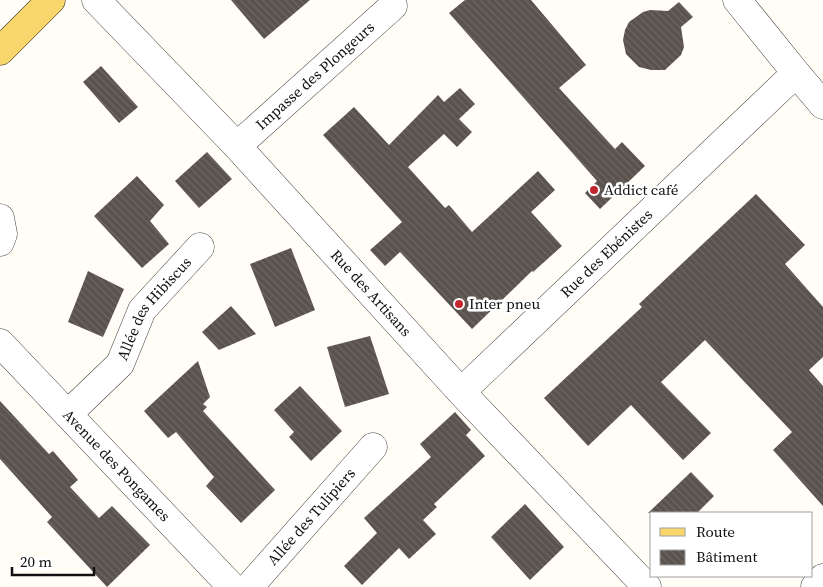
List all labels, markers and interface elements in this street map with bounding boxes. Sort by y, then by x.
street label: Impasse des Plongeurs [251,17,379,134]
place label: Addict café [604,179,679,200]
marker: Addict café [588,184,600,196]
street label: Rue des Ebénistes [555,204,657,302]
street label: Rue des Artisans [326,245,417,341]
street label: Allée des Hibiscus [112,252,196,364]
place label: Inter pneu [469,293,540,314]
marker: Inter pneu [453,298,465,310]
street label: Avenue des Pongames [58,404,175,526]
street label: Allée des Tulipiers [262,463,360,570]
legend [650,512,813,577]
text: Route [696,521,735,542]
scale bar [12,544,95,576]
text: Bâtiment [696,546,758,567]
text: 20 m [20,551,52,572]

